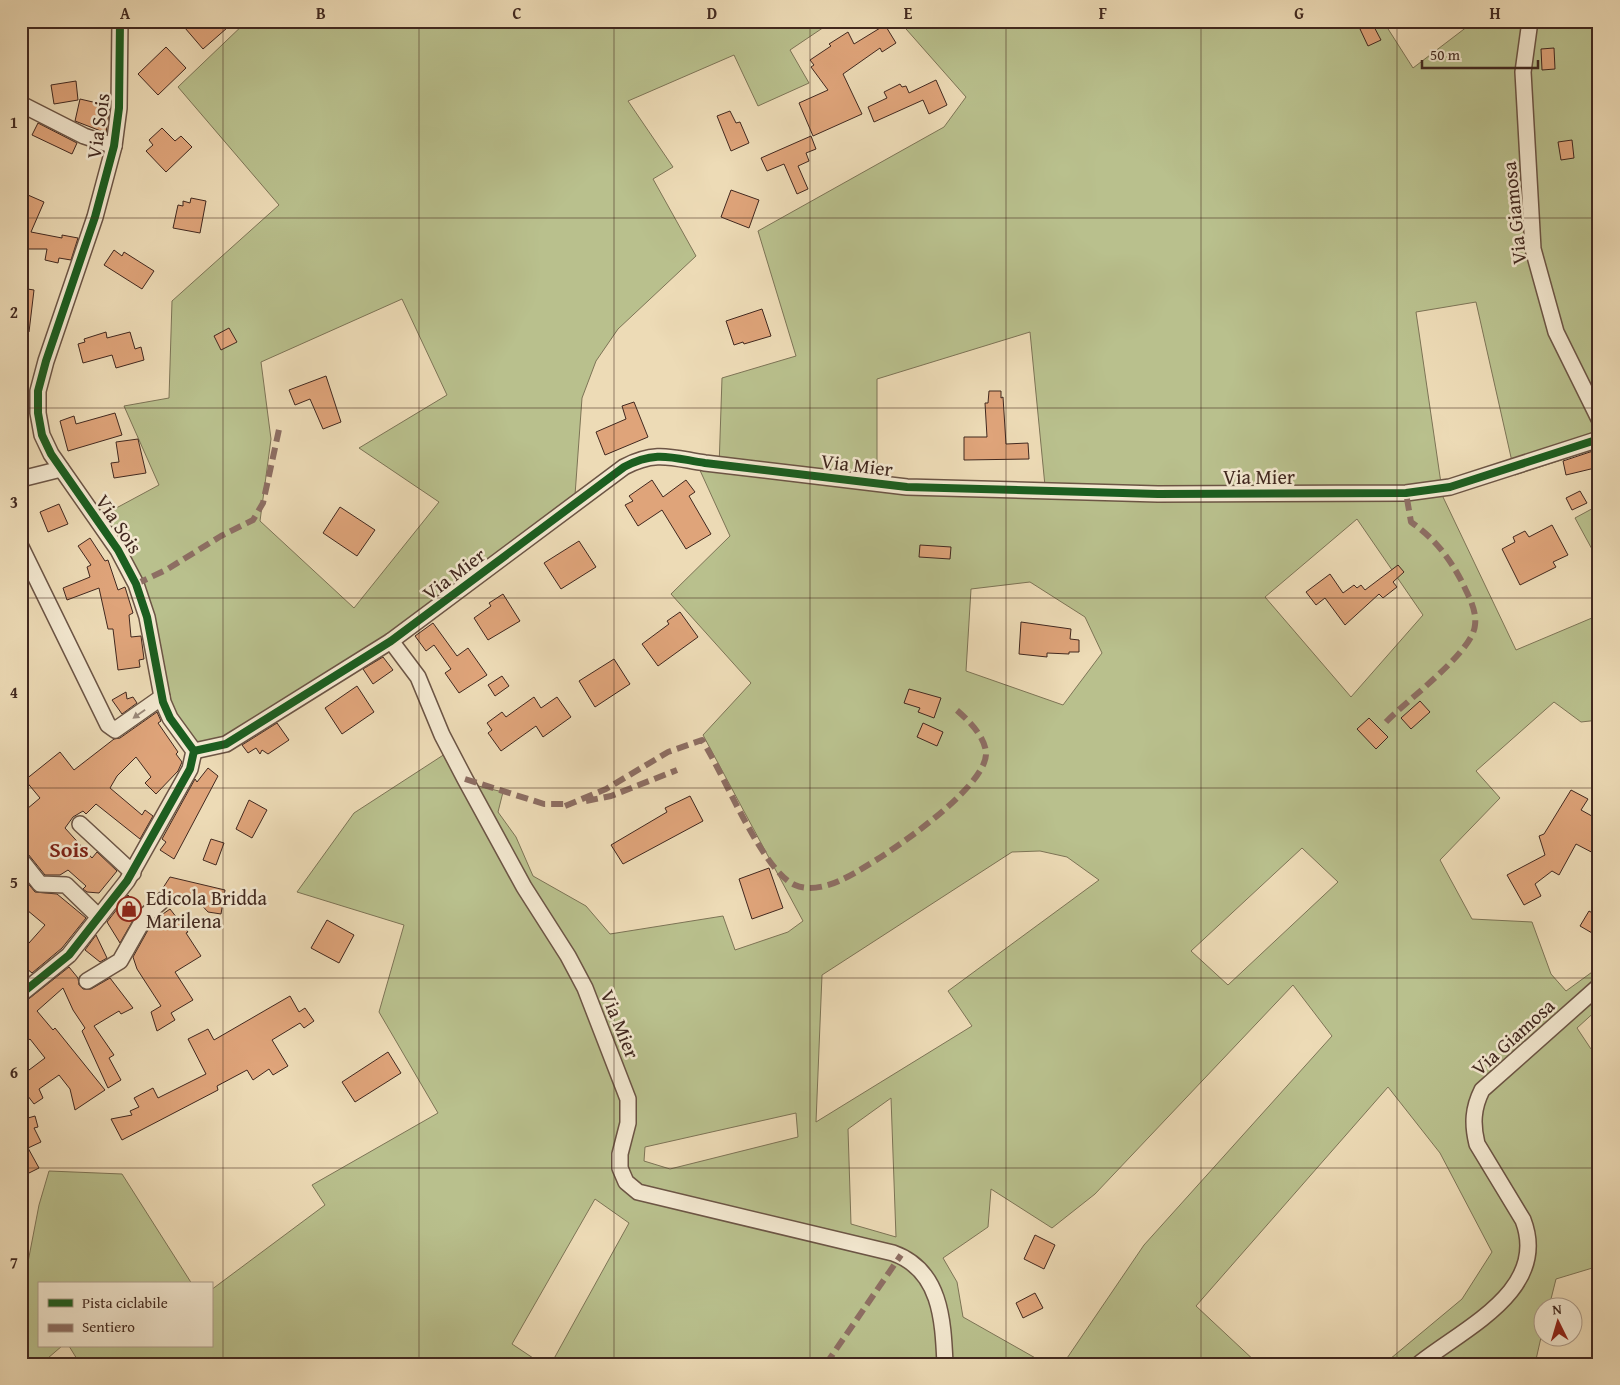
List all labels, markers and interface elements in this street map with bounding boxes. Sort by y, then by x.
text: A [120,1,131,25]
text: B [316,1,326,25]
text: C [512,1,522,25]
text: D [707,1,717,25]
text: E [904,1,913,25]
text: F [1099,1,1107,25]
text: G [1294,1,1304,25]
text: H [1489,1,1501,25]
scale bar [1422,38,1539,70]
text: 50 m [1430,44,1461,65]
street label: Via Sois [79,91,116,161]
text: 1 [10,110,18,134]
street label: Via Giamosa [1494,160,1533,266]
text: 2 [10,300,18,324]
street label: Via Mier [819,446,895,483]
street label: Via Mier [1223,462,1295,491]
street label: Via Sois [89,488,150,559]
text: 3 [10,490,18,514]
street label: Via Mier [416,540,491,607]
text: 4 [10,680,18,704]
one-way arrow [132,709,146,719]
district label: Sois [49,833,89,865]
text: 5 [10,870,18,894]
place label: Edicola Bridda Marilena [146,883,267,935]
shop icon: Edicola Bridda Marilena [116,896,142,922]
street label: Via Mier [593,985,647,1063]
street label: Via Giamosa [1465,991,1561,1082]
text: 6 [10,1060,18,1084]
text: 7 [10,1250,18,1274]
legend [38,1282,212,1348]
text: Pista ciclabile [82,1292,168,1313]
north arrow [1532,1298,1582,1348]
text: N [1551,1299,1563,1319]
text: Sentiero [82,1316,135,1337]

